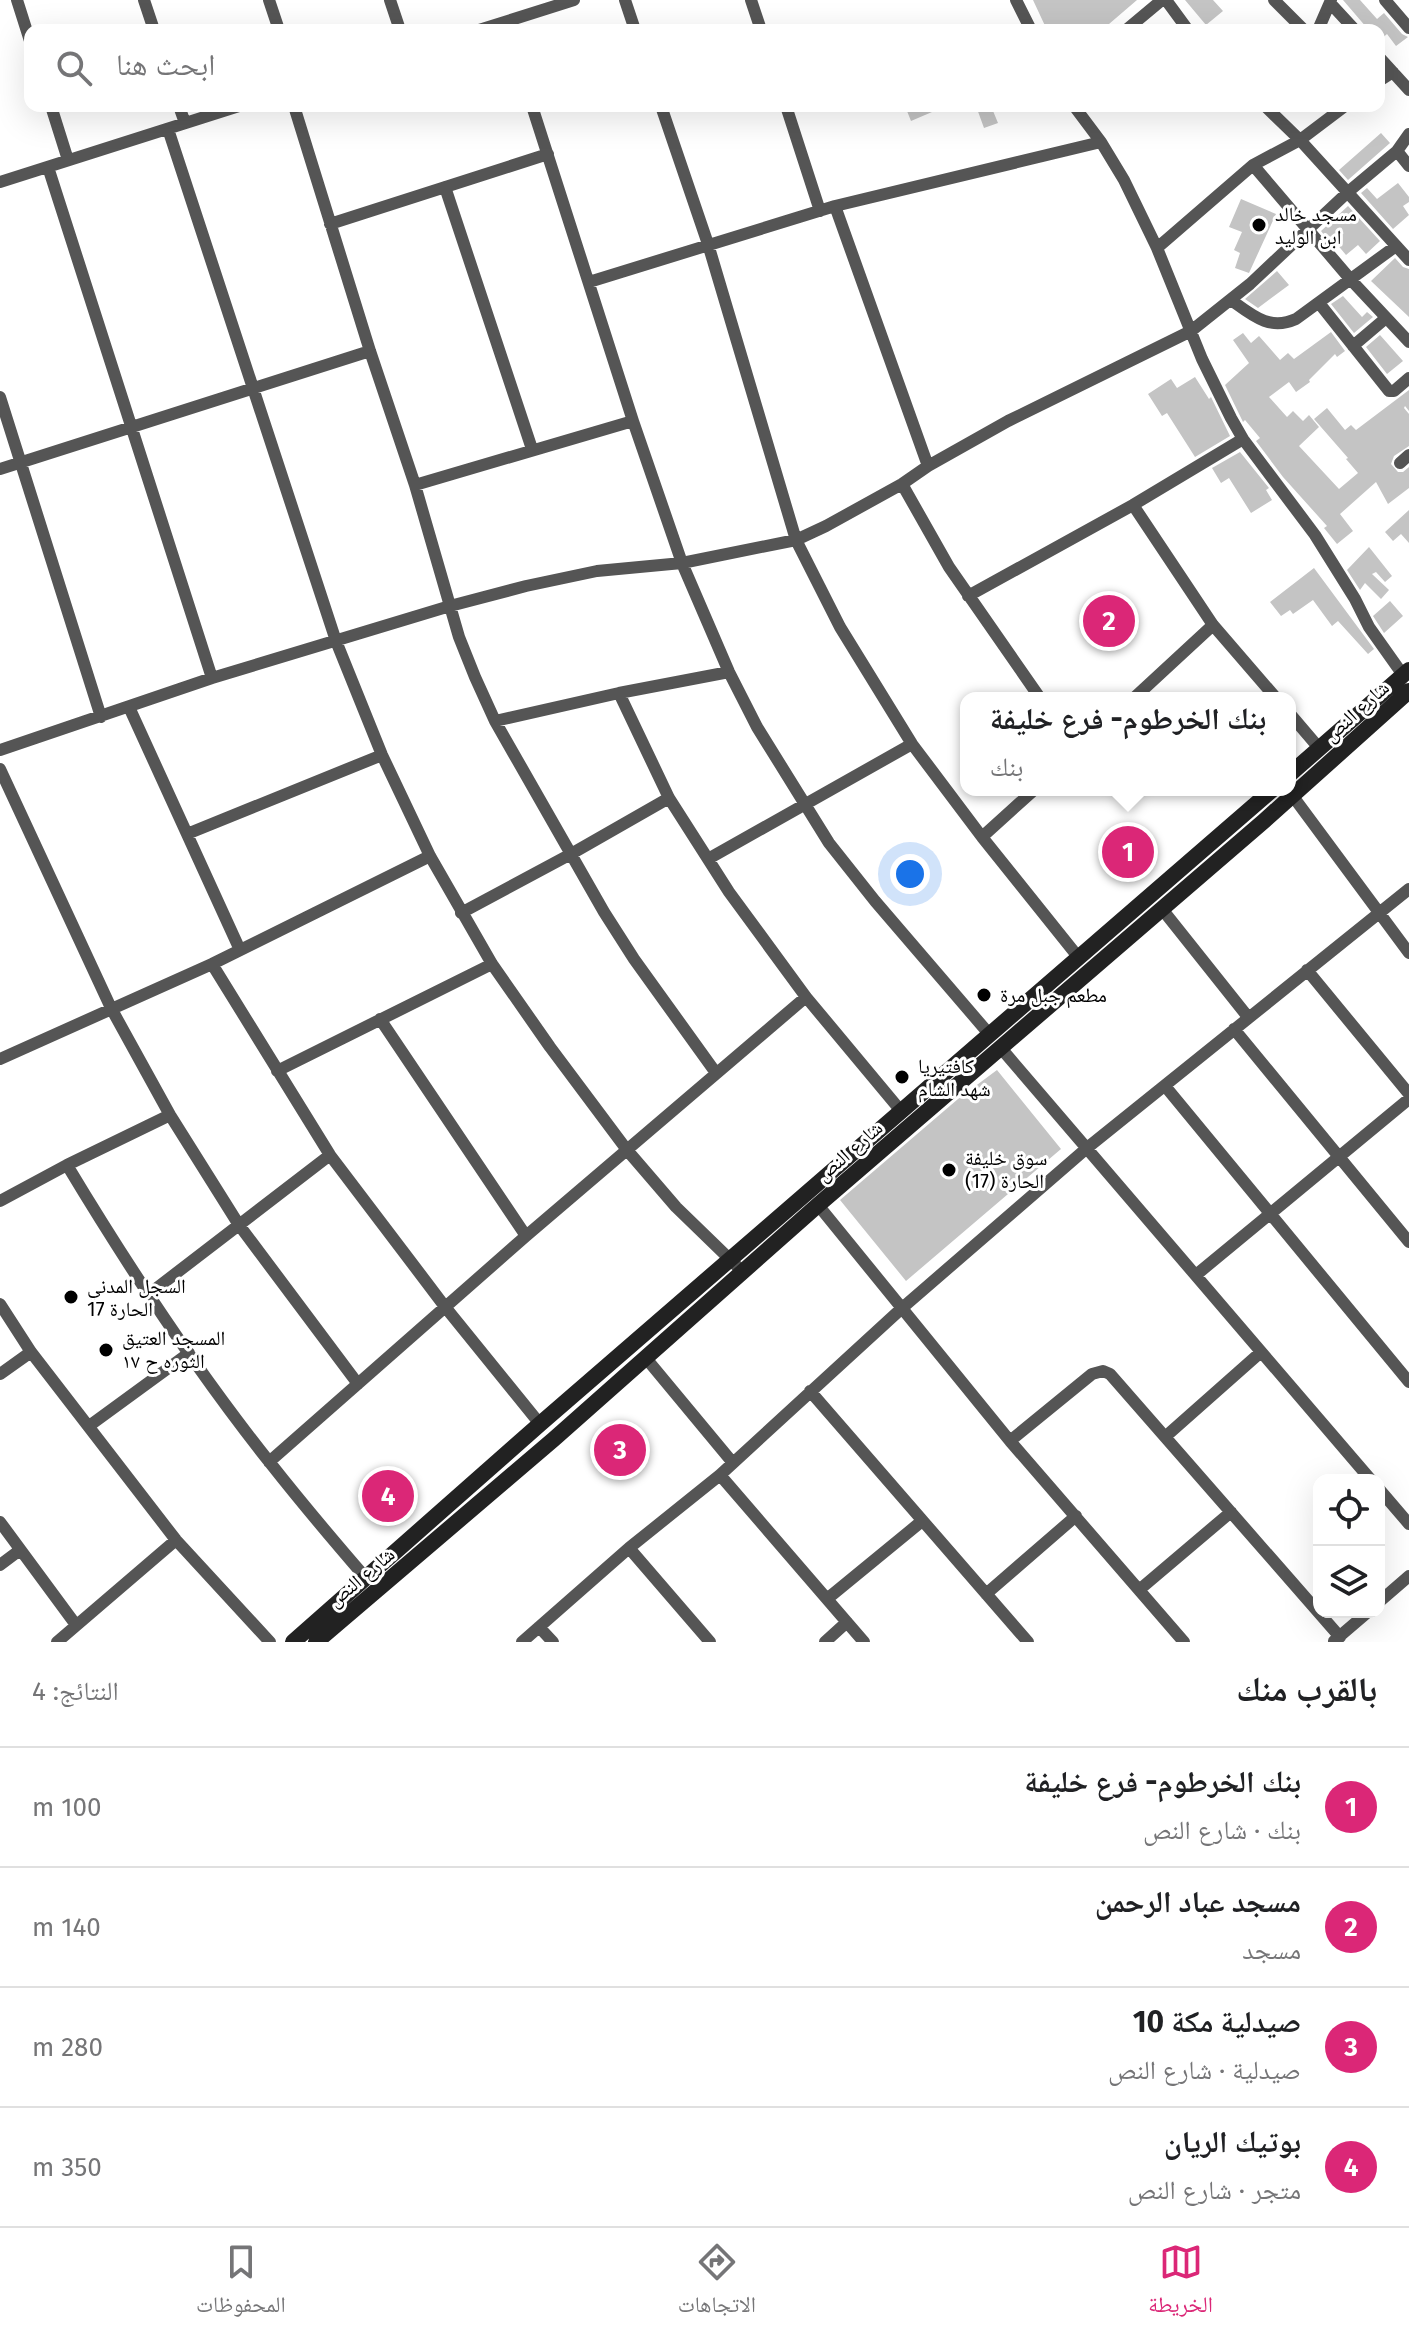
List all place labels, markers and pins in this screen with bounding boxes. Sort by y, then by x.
place label: مسجد خالد ابن الوليد [1275,202,1357,249]
marker: مسجد خالد ابن الوليد [1250,216,1268,234]
pin: 2 [1083,591,1135,651]
pin: 1 [1102,822,1154,882]
place label: مطعم جبل مرة [1000,983,1107,1009]
marker: مطعم جبل مرة [975,986,993,1004]
place label: كافتيريا شهد الشام [918,1054,991,1103]
marker: كافتيريا شهد الشام [893,1068,911,1086]
place label: سوق خليفة الحارة (17) [965,1146,1047,1193]
marker: سوق خليفة الحارة (17) [940,1161,958,1179]
place label: السجل المدني الحارة 17 [87,1274,186,1321]
marker: السجل المدني الحارة 17 [62,1288,80,1306]
place label: المسجد العتيق الثوره ح ١٧ [122,1326,225,1374]
marker: المسجد العتيق الثوره ح ١٧ [97,1341,115,1359]
pin: 3 [594,1420,646,1480]
pin: 4 [362,1466,414,1526]

